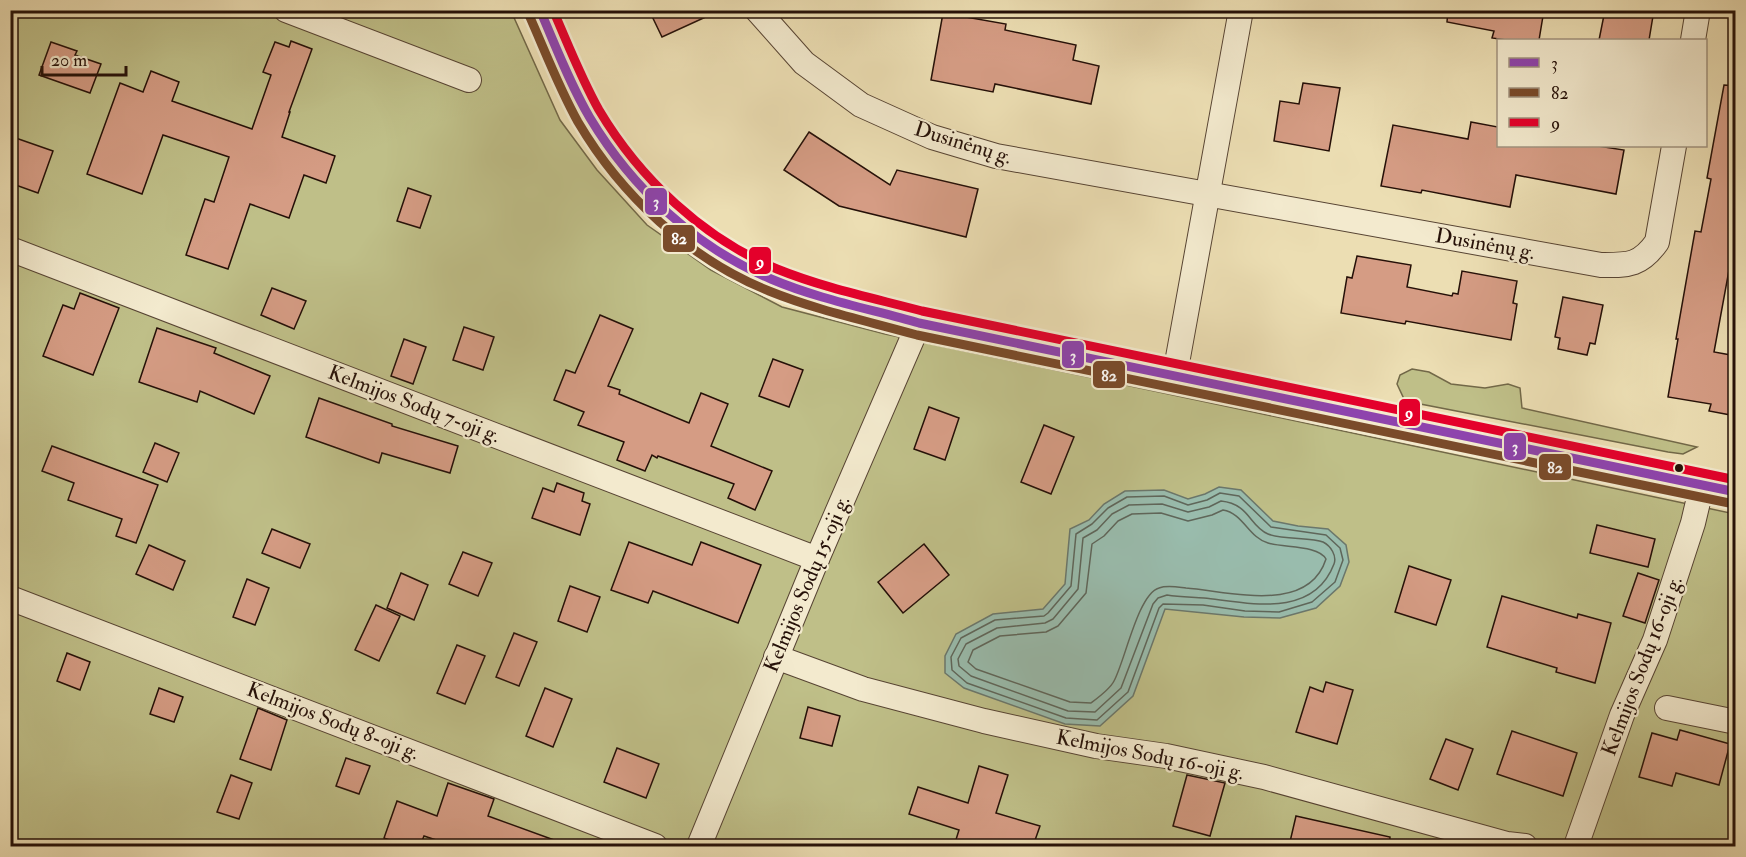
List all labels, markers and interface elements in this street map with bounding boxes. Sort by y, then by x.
scale bar [42,39,126,77]
legend [1497,39,1707,147]
text: 20 m [51,49,87,72]
text: 3 [1551,52,1558,75]
text: 82 [1551,82,1569,105]
text: 9 [1549,112,1560,135]
street label: Dusinėnų g. [911,115,1015,171]
line badge: 3 [644,187,668,216]
text: 3 [653,192,659,212]
street label: Dusinėnų g. [1433,222,1537,266]
line badge: 82 [662,224,696,253]
text: 82 [671,229,687,249]
line badge: 9 [748,246,772,275]
text: 9 [754,252,764,272]
line badge: 3 [1061,340,1085,369]
text: 3 [1070,346,1076,366]
street label: Kelmijos Sodų 7-oji g. [324,359,504,449]
line badge: 82 [1092,360,1126,389]
text: 82 [1101,366,1117,386]
line badge: 9 [1398,398,1421,427]
text: 9 [1403,403,1413,423]
line badge: 3 [1503,432,1527,461]
text: 3 [1512,437,1518,457]
line badge: 82 [1538,453,1572,481]
text: 82 [1547,458,1563,478]
unlabelled marker [1673,462,1685,474]
street label: Kelmijos Sodų 15-oji g. [758,492,856,676]
street label: Kelmijos Sodų 16-oji g. [1595,572,1689,760]
street label: Kelmijos Sodų 8-oji g. [243,676,423,766]
street label: Kelmijos Sodų 16-oji g. [1054,724,1246,786]

